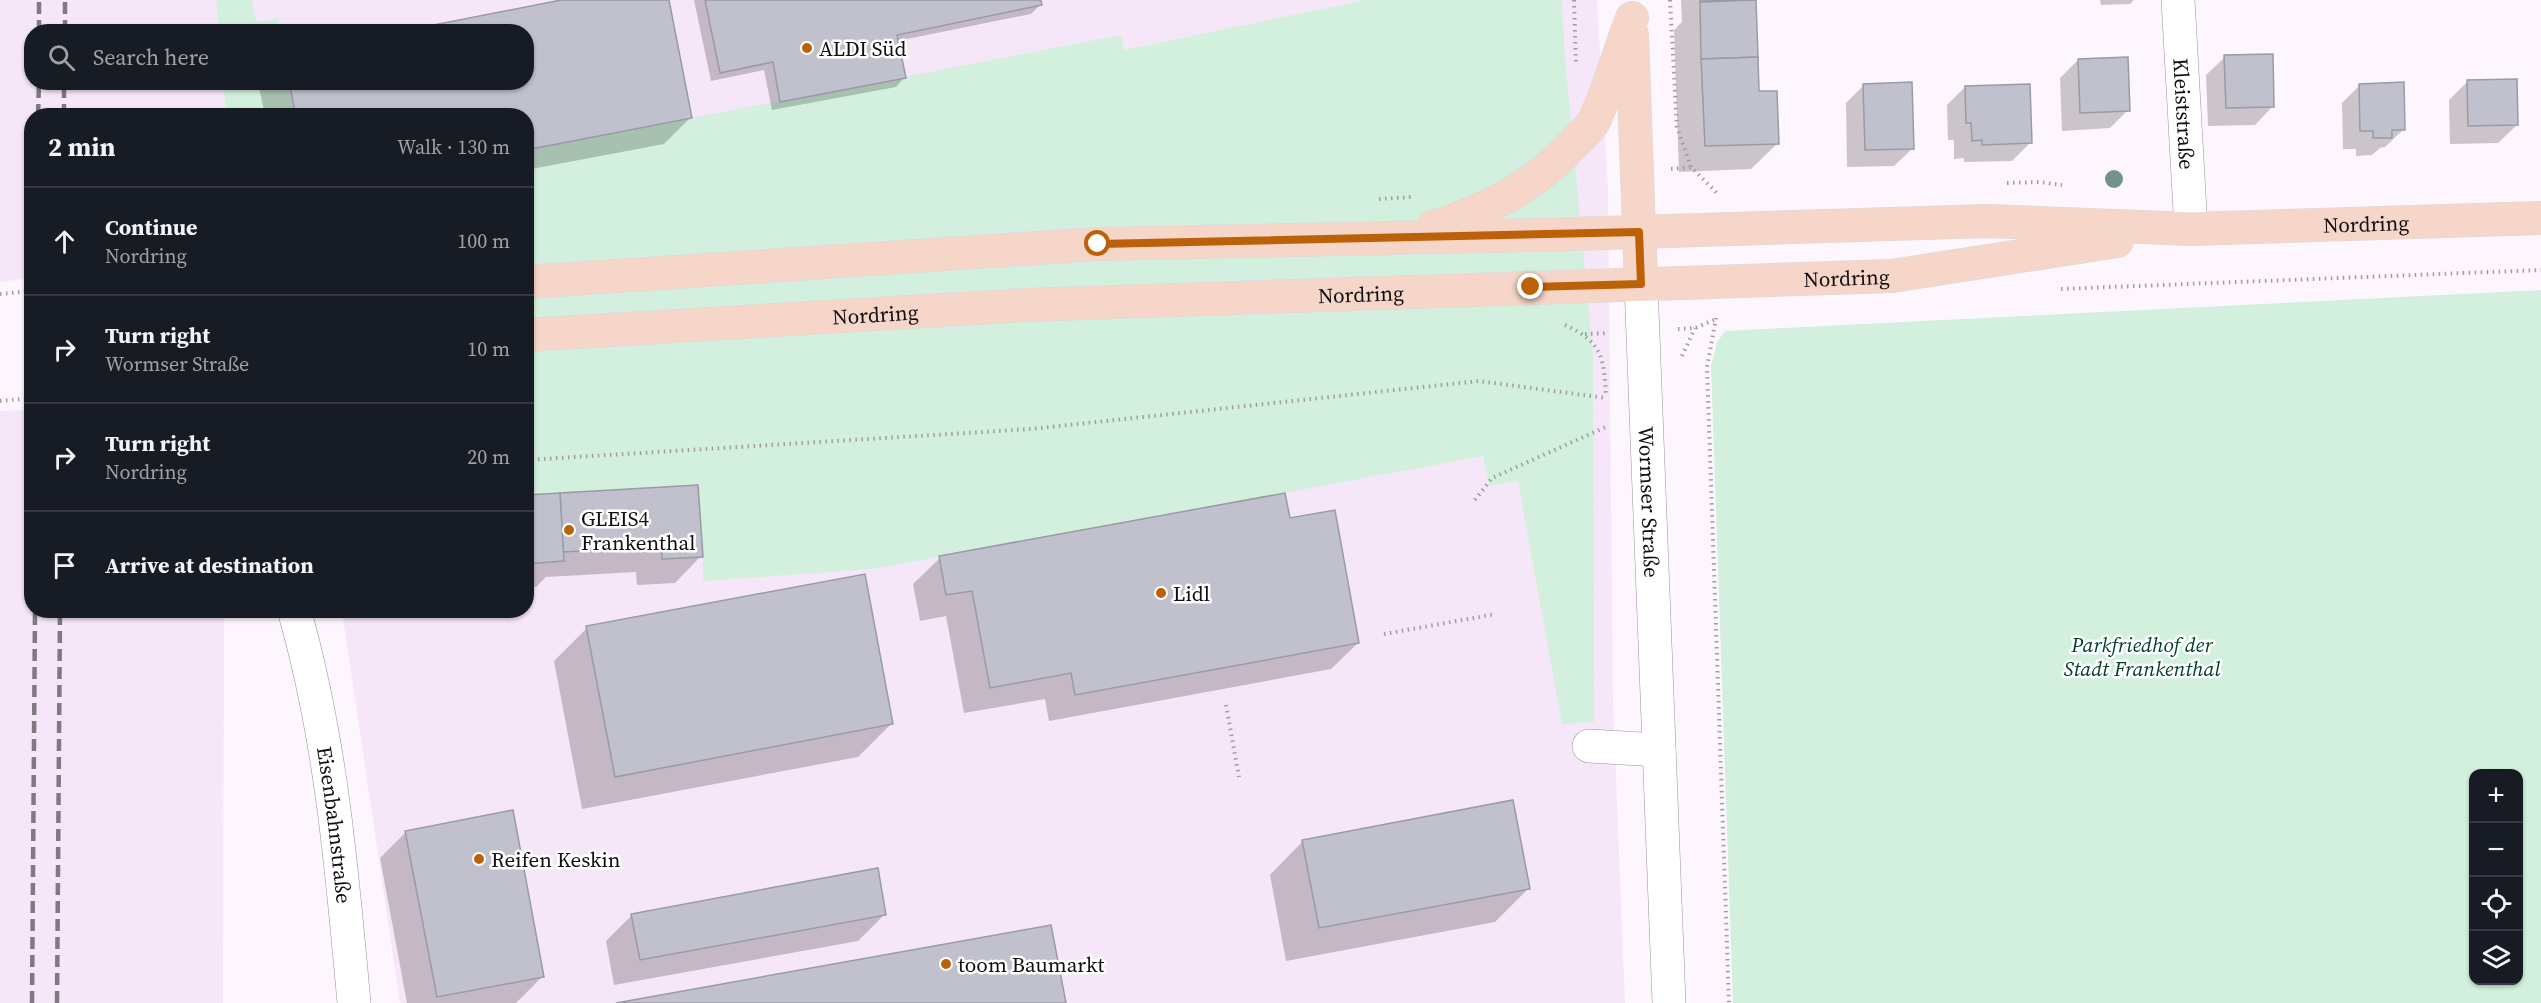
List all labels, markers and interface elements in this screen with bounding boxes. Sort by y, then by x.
search box [24,24,534,90]
place label: ALDI Süd [819,34,906,63]
icon: search [45,41,78,74]
marker: ALDI Süd [800,41,814,55]
text: Search here [93,42,209,72]
street label: Kleiststraße [2167,57,2202,170]
text: 2 min [48,129,115,165]
text: Walk · 130 m [397,133,510,161]
street label: Nordring [2323,208,2410,239]
text: Continue [105,212,198,242]
icon: ahead [48,225,81,258]
text: 100 m [457,227,510,255]
route start [1084,230,1110,256]
text: Nordring [105,242,187,270]
street label: Nordring [1803,262,1890,293]
route end [1517,273,1543,299]
street label: Nordring [1317,278,1405,310]
street label: Nordring [832,297,919,331]
text: Turn right [105,320,210,350]
icon: right [48,333,81,366]
text: 10 m [467,335,510,363]
text: Wormser Straße [105,350,249,378]
street label: Wormser Straße [1632,426,1667,578]
text: Turn right [105,428,210,458]
icon: right [48,441,81,474]
text: 20 m [467,443,510,471]
text: Nordring [105,458,187,486]
place label: GLEIS4 Frankenthal [581,504,695,557]
marker: GLEIS4 Frankenthal [562,523,576,537]
icon: arrive [48,549,81,582]
text: Arrive at destination [105,550,314,580]
place label: Lidl [1173,579,1210,608]
marker: Lidl [1154,586,1168,600]
park label: Parkfriedhof der Stadt Frankenthal [2064,630,2220,683]
street label: Eisenbahnstraße [310,744,359,905]
map controls [2469,769,2523,985]
button: + [2469,769,2523,823]
button: − [2469,823,2523,877]
place label: Reifen Keskin [491,845,621,874]
marker: Reifen Keskin [472,852,486,866]
button: locate [2469,877,2523,931]
button: layers [2469,931,2523,985]
place label: toom Baumarkt [958,950,1104,979]
marker: toom Baumarkt [939,957,953,971]

